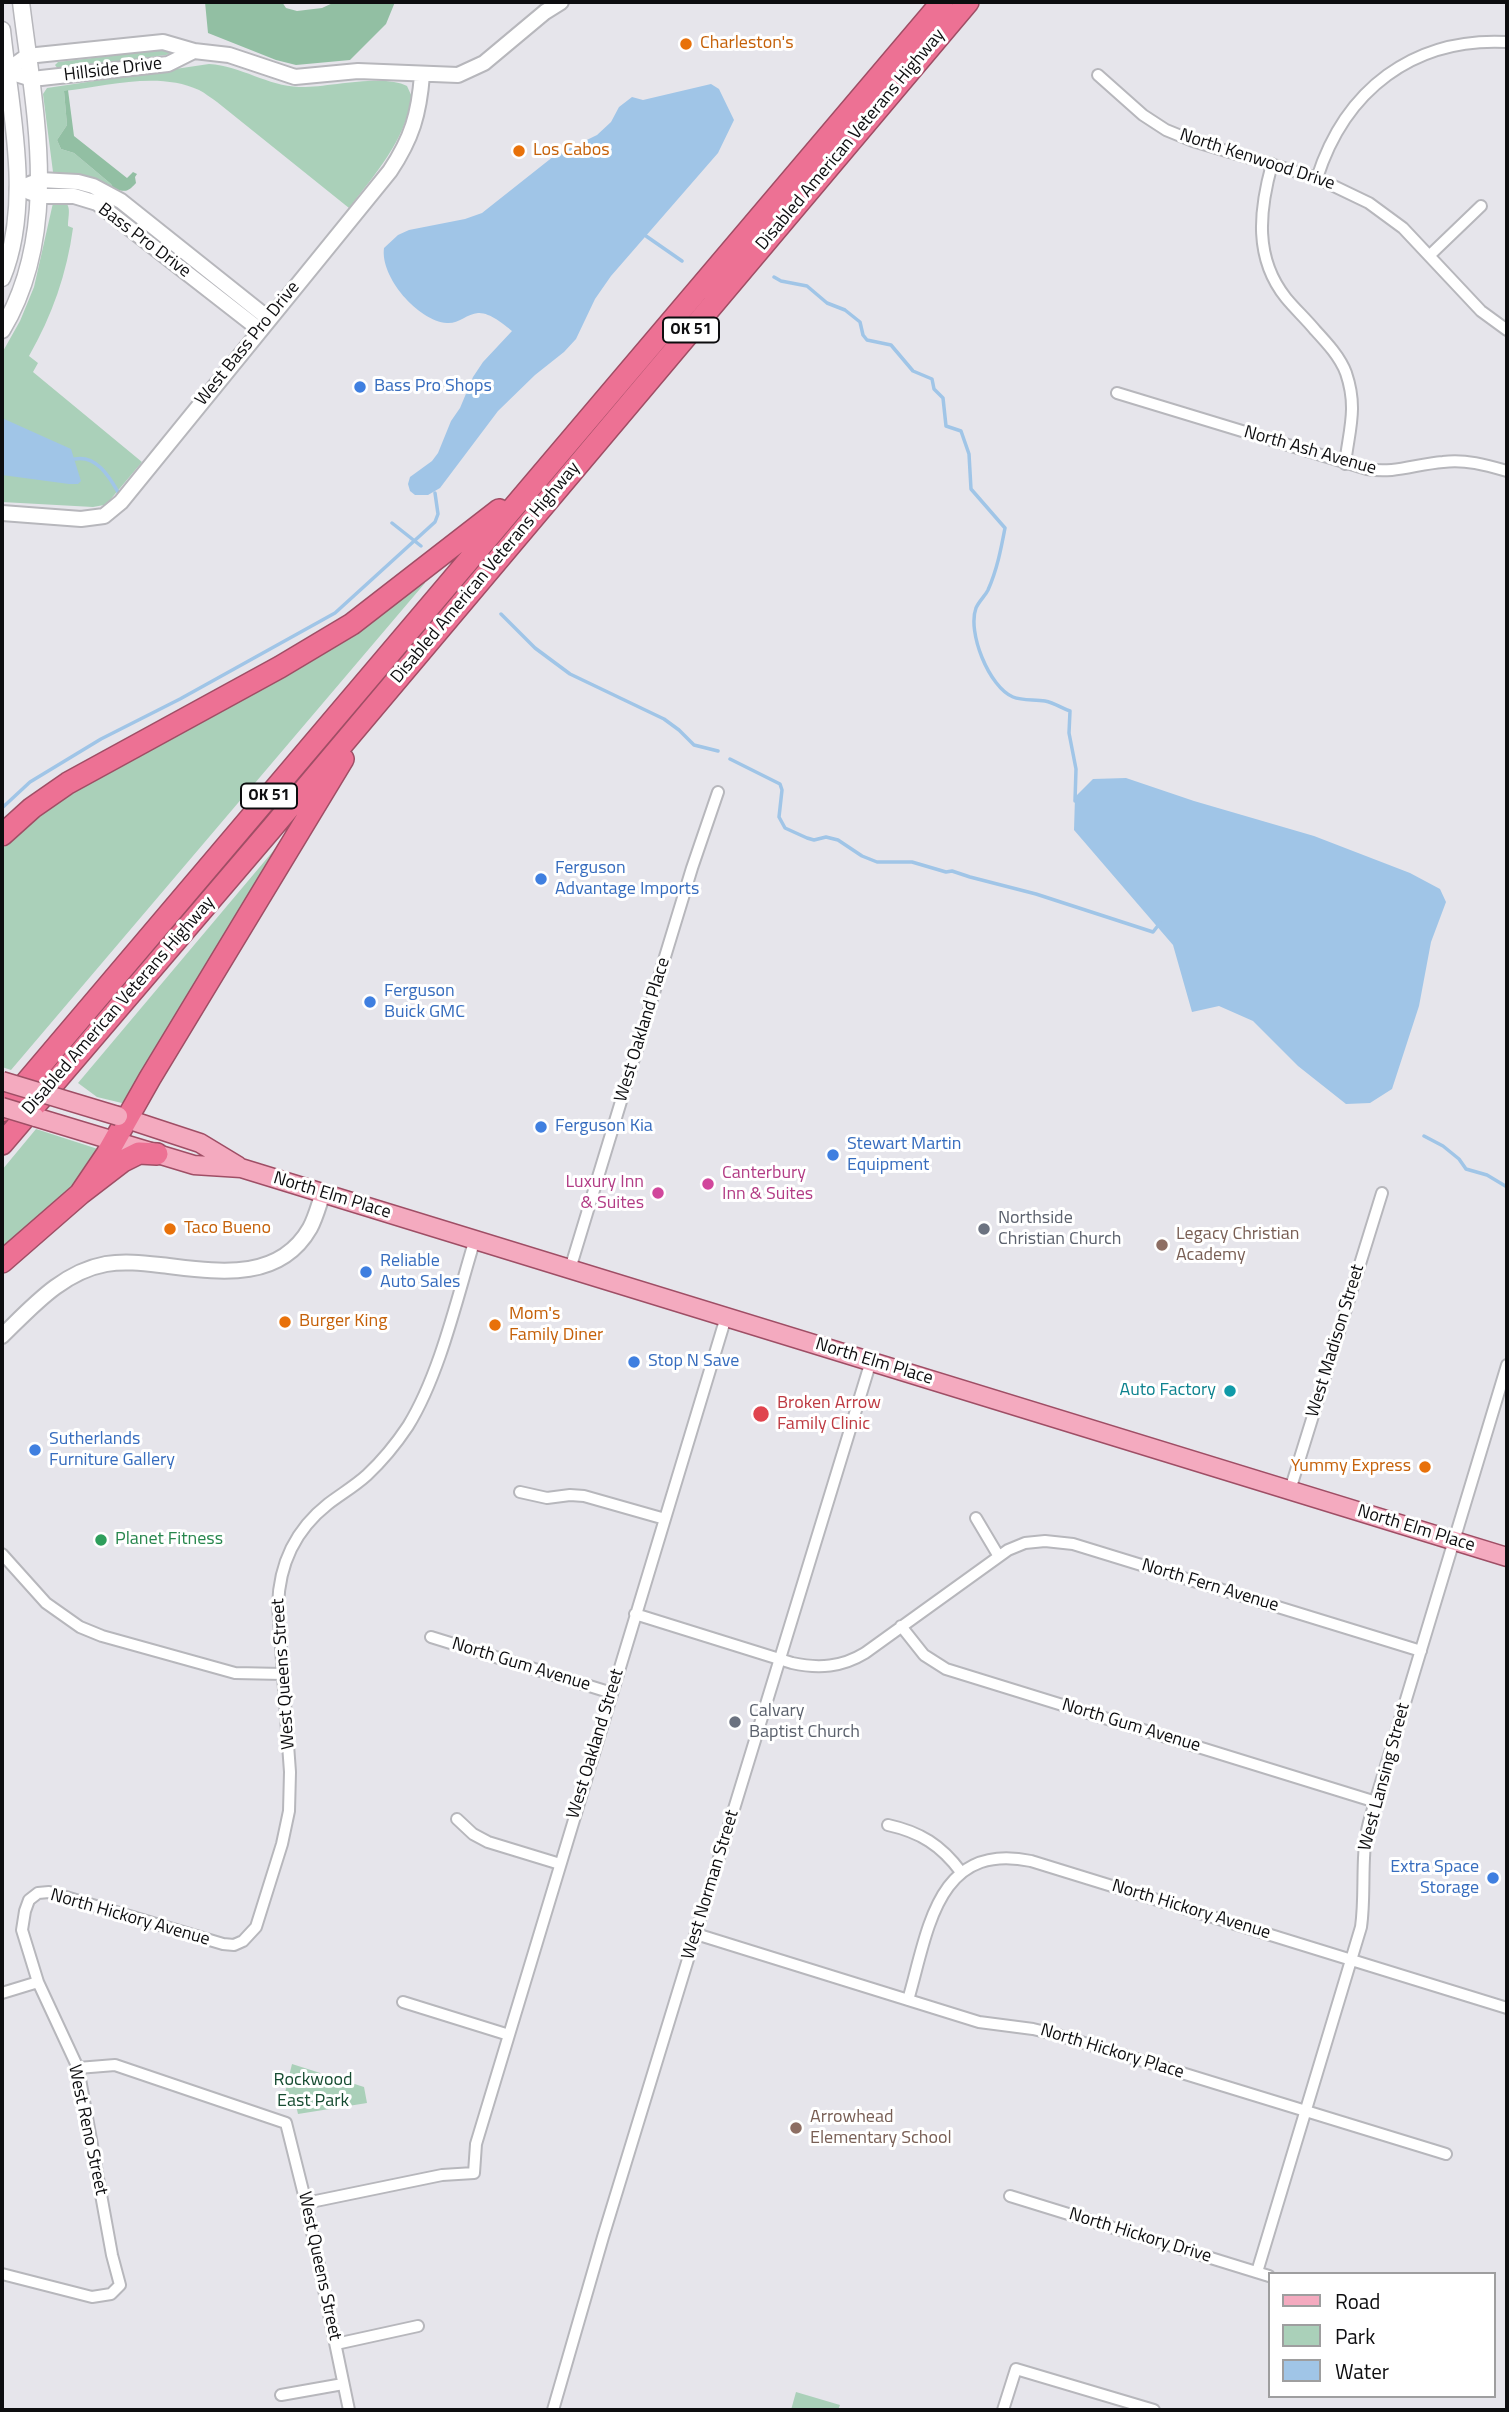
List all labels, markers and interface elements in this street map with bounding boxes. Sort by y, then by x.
street label: Disabled American Veterans Highway [752,25,950,255]
place label: Charleston's [700,33,794,55]
marker: Charleston's [678,36,694,52]
street label: Hillside Drive [63,53,163,87]
street label: North Kenwood Drive [1177,125,1337,195]
place label: Los Cabos [533,140,610,162]
marker: Los Cabos [511,143,527,159]
street label: Bass Pro Drive [93,199,195,283]
street label: West Bass Pro Drive [191,277,305,411]
road number: OK 51 [663,318,719,342]
place label: Bass Pro Shops [374,376,492,398]
marker: Bass Pro Shops [352,379,368,395]
street label: North Ash Avenue [1241,422,1379,480]
street label: Disabled American Veterans Highway [387,458,585,688]
road number: OK 51 [241,783,297,808]
place label: Ferguson Advantage Imports [555,858,699,900]
marker: Ferguson Advantage Imports [533,871,549,887]
street label: Disabled American Veterans Highway [18,892,220,1120]
street label: West Oakland Place [611,955,675,1105]
place label: Ferguson Buick GMC [384,981,465,1024]
marker: Ferguson Buick GMC [362,994,378,1010]
place label: Ferguson Kia [555,1116,653,1138]
marker: Ferguson Kia [533,1119,549,1135]
place label: Stewart Martin Equipment [847,1134,961,1176]
marker: Stewart Martin Equipment [825,1147,841,1163]
place label: Canterbury Inn & Suites [722,1163,813,1206]
street label: North Elm Place [271,1168,393,1224]
place label: Luxury Inn & Suites [566,1172,644,1214]
marker: Canterbury Inn & Suites [700,1176,716,1192]
marker: Luxury Inn & Suites [650,1185,666,1201]
place label: Northside Christian Church [998,1208,1121,1250]
place label: Taco Bueno [184,1218,271,1240]
marker: Taco Bueno [162,1221,178,1237]
marker: Northside Christian Church [976,1221,992,1237]
place label: Legacy Christian Academy [1176,1224,1299,1266]
marker: Legacy Christian Academy [1154,1237,1170,1253]
place label: Reliable Auto Sales [380,1251,460,1294]
street label: West Madison Street [1302,1262,1370,1420]
marker: Reliable Auto Sales [358,1264,374,1280]
place label: Mom's Family Diner [509,1304,603,1346]
place label: Burger King [299,1311,387,1333]
marker: Burger King [277,1314,293,1330]
marker: Mom's Family Diner [487,1317,503,1333]
street label: North Elm Place [813,1334,935,1390]
place label: Stop N Save [648,1351,739,1373]
marker: Stop N Save [626,1354,642,1370]
place label: Auto Factory [1119,1380,1216,1402]
marker: Auto Factory [1222,1383,1238,1399]
place label: Broken Arrow Family Clinic [777,1393,881,1436]
marker: Broken Arrow Family Clinic [751,1404,771,1424]
place label: Sutherlands Furniture Gallery [49,1429,175,1472]
marker: Sutherlands Furniture Gallery [27,1442,43,1458]
place label: Yummy Express [1291,1456,1411,1478]
marker: Yummy Express [1417,1459,1433,1475]
street label: North Elm Place [1355,1501,1477,1557]
place label: Planet Fitness [115,1529,223,1551]
marker: Planet Fitness [93,1532,109,1548]
street label: North Fern Avenue [1139,1555,1281,1617]
street label: West Queens Street [268,1598,300,1750]
street label: North Gum Avenue [449,1634,593,1696]
street label: West Oakland Street [563,1666,629,1822]
street label: North Gum Avenue [1059,1695,1203,1757]
place label: Calvary Baptist Church [749,1701,860,1744]
street label: West Lansing Street [1355,1701,1415,1853]
marker: Calvary Baptist Church [727,1714,743,1730]
street label: West Norman Street [678,1808,744,1962]
place label: Extra Space Storage [1390,1857,1479,1899]
marker: Extra Space Storage [1485,1870,1501,1886]
street label: North Hickory Avenue [1109,1876,1273,1944]
street label: North Hickory Avenue [48,1885,212,1951]
street label: North Hickory Place [1038,2020,1186,2084]
street label: West Reno Street [63,2063,111,2197]
park label: Rockwood East Park [273,2070,353,2112]
place label: Arrowhead Elementary School [810,2107,952,2150]
marker: Arrowhead Elementary School [788,2120,804,2136]
street label: West Queens Street [293,2190,345,2342]
street label: North Hickory Drive [1066,2204,1214,2268]
legend [1268,2272,1495,2398]
text: Road [1335,2285,1380,2317]
text: Park [1335,2320,1375,2352]
text: Water [1335,2355,1389,2387]

